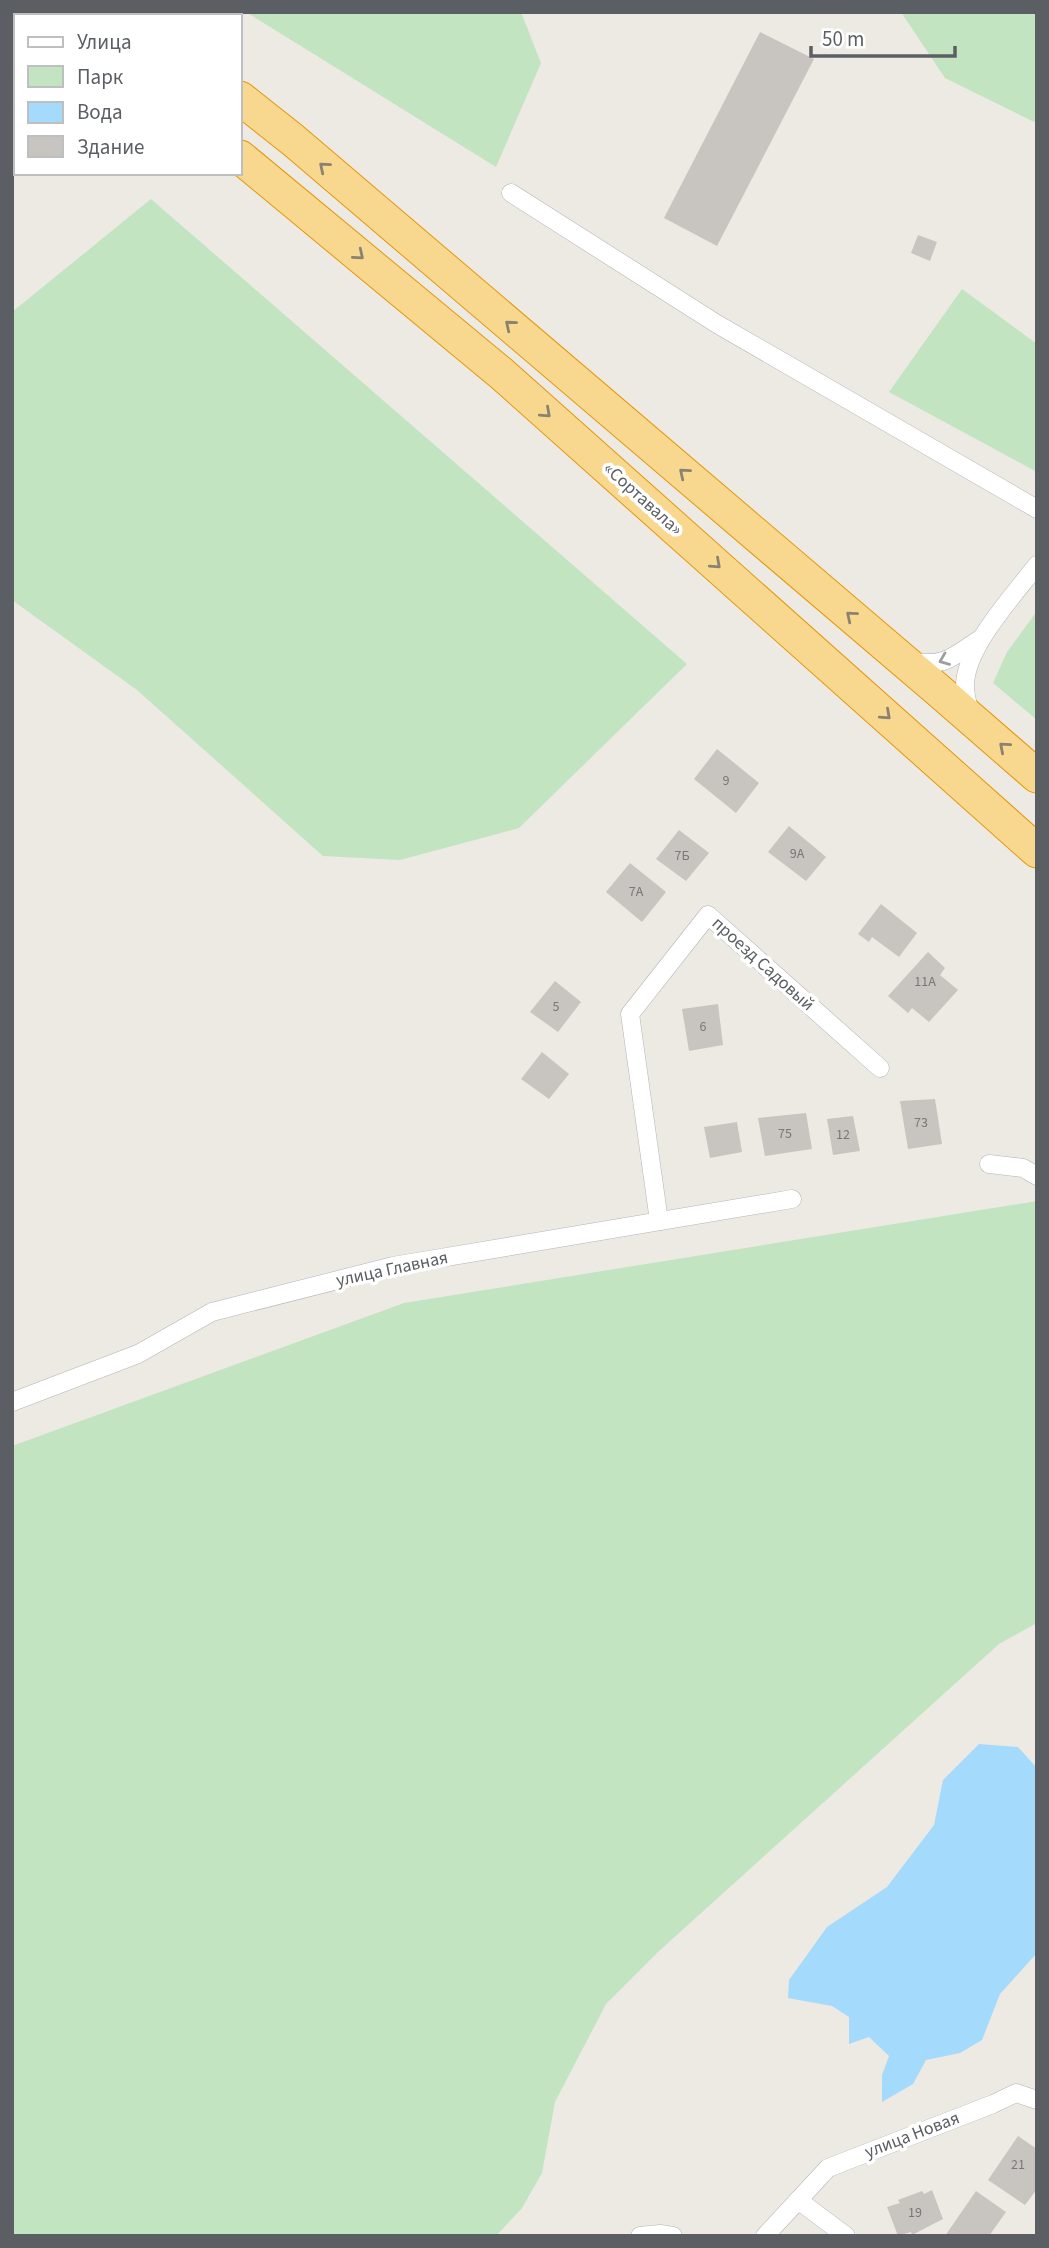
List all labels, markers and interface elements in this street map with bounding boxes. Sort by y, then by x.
legend [14,14,242,175]
scale bar [811,14,954,58]
text: 50 m [822,24,864,54]
text: Улица [77,27,132,57]
text: Парк [77,62,124,92]
text: Вода [77,97,123,127]
text: Здание [77,132,145,162]
one-way arrow [319,162,332,175]
one-way arrow [350,247,363,259]
one-way arrow [506,321,519,333]
one-way arrow [538,405,551,417]
street label: «Сортавала» [598,457,688,541]
one-way arrow [679,469,692,481]
one-way arrow [708,556,721,568]
one-way arrow [846,612,859,624]
one-way arrow [938,652,950,666]
one-way arrow [878,707,891,719]
one-way arrow [999,743,1012,755]
house number: 9 [723,771,730,791]
house number: 9А [790,844,805,864]
house number: 7Б [674,846,690,866]
house number: 7А [629,882,644,902]
street label: проезд Садовый [706,911,820,1017]
house number: 11А [914,972,936,992]
house number: 5 [553,997,560,1017]
house number: 6 [700,1017,707,1037]
house number: 73 [914,1113,928,1133]
house number: 75 [778,1124,792,1144]
house number: 12 [836,1125,850,1145]
street label: улица Главная [334,1245,450,1293]
street label: улица Новая [861,2105,963,2165]
house number: 21 [1011,2155,1025,2175]
house number: 19 [908,2203,922,2223]

